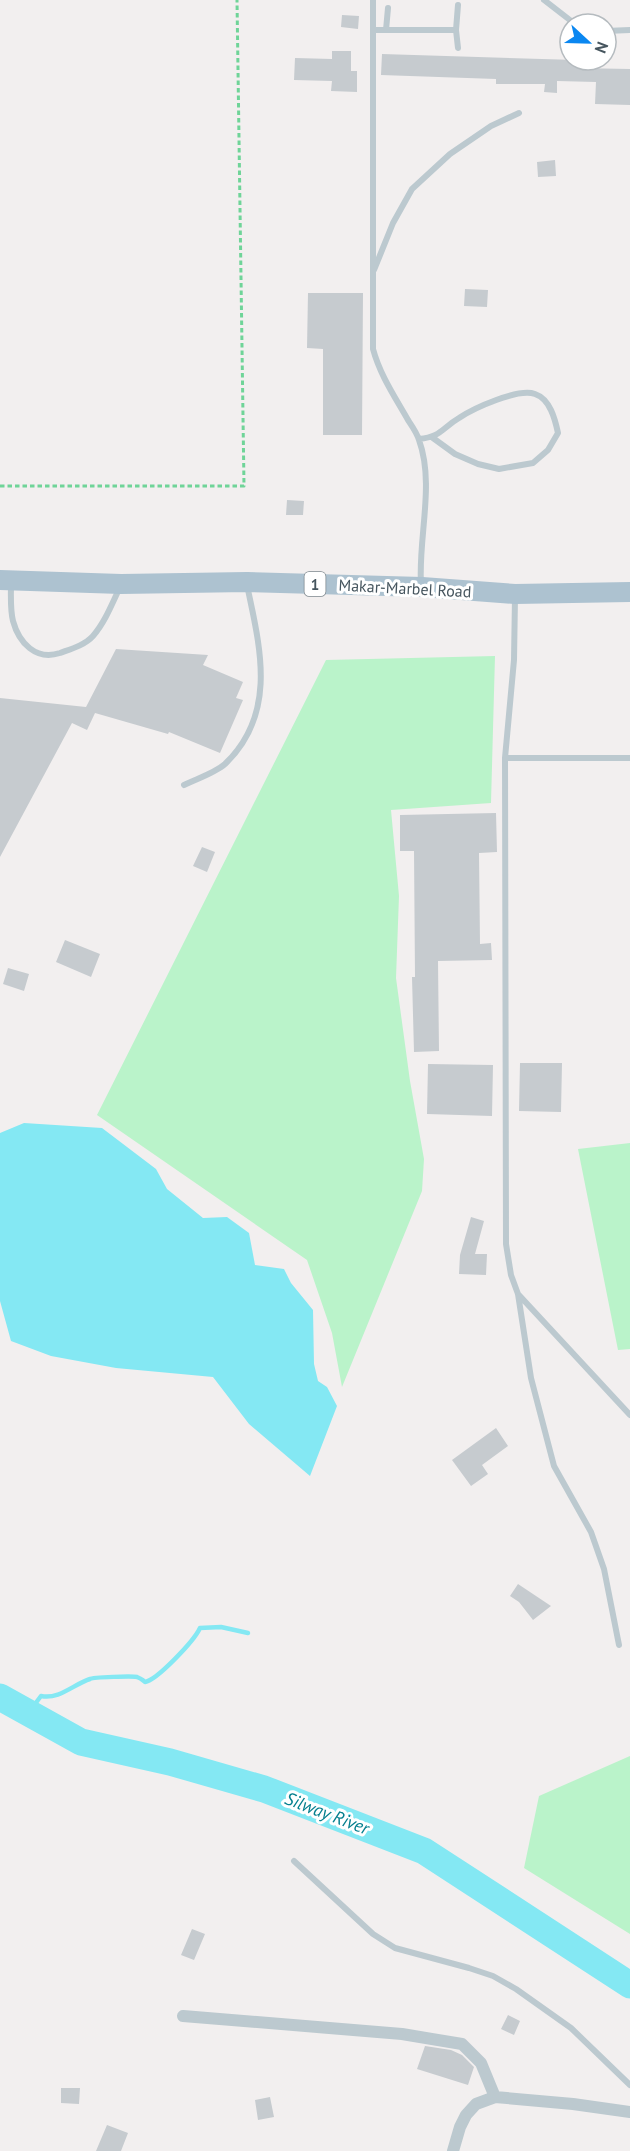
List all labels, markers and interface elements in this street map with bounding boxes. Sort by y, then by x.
north arrow [558,12,618,72]
text: N [591,39,613,56]
road number: 1 [304,572,326,596]
street label: Makar-Marbel Road [338,575,472,601]
water label: Silway River [282,1786,373,1840]

